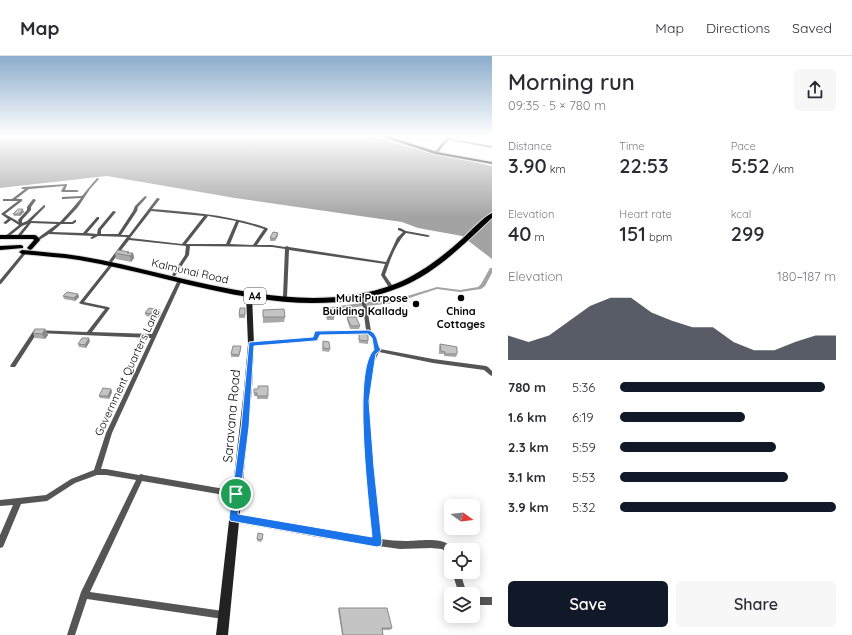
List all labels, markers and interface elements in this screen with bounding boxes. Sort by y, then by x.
text: Map [20,16,59,40]
text: Map [655,19,684,37]
text: Directions [706,19,770,37]
text: Saved [792,19,832,37]
text: Morning run [508,68,635,96]
button: share [794,69,836,111]
text: 09:35 · 5 × 780 m [508,97,606,113]
text: Distance [508,139,552,153]
text: Time [619,139,645,153]
text: Pace [731,139,756,153]
text: 3.90 [508,153,547,178]
text: 22:53 [619,153,669,178]
text: 5:52 [731,153,769,178]
text: km [547,162,566,176]
text: /km [769,162,794,176]
text: Elevation [508,207,554,221]
text: Heart rate [619,207,672,221]
text: kcal [731,207,751,221]
text: 40 [508,221,532,246]
text: 151 [619,221,646,246]
text: 299 [731,221,765,246]
text: m [532,230,545,244]
text: bpm [646,230,672,244]
street label: Kalmunai Road [150,255,230,287]
text: Elevation [508,268,563,284]
text: 180–187 m [777,268,836,284]
road number: A4 [244,288,266,304]
place label: Multi Purpose Building Kallady [322,291,409,318]
marker: China Cottages [456,293,466,303]
marker: Multi Purpose Building Kallady [411,299,421,309]
place label: China Cottages [437,304,485,331]
street label: Government Quarters Lane [91,306,163,438]
street label: Saravana Road [219,369,243,463]
text: 780 m [508,379,546,395]
text: 5:36 [572,379,595,395]
text: 1.6 km [508,409,547,425]
text: 6:19 [572,409,594,425]
text: 2.3 km [508,439,549,455]
text: 5:59 [572,439,596,455]
text: 3.1 km [508,469,546,485]
text: 5:53 [572,469,595,485]
pin [219,477,253,511]
icon: arrive [225,483,247,505]
north arrow [444,499,480,535]
map controls [444,499,480,623]
text: 3.9 km [508,499,549,515]
text: 5:32 [572,499,596,515]
button: locate [444,543,480,579]
button: Save [508,581,668,627]
button: Share [676,581,836,627]
button: layers [444,587,480,623]

